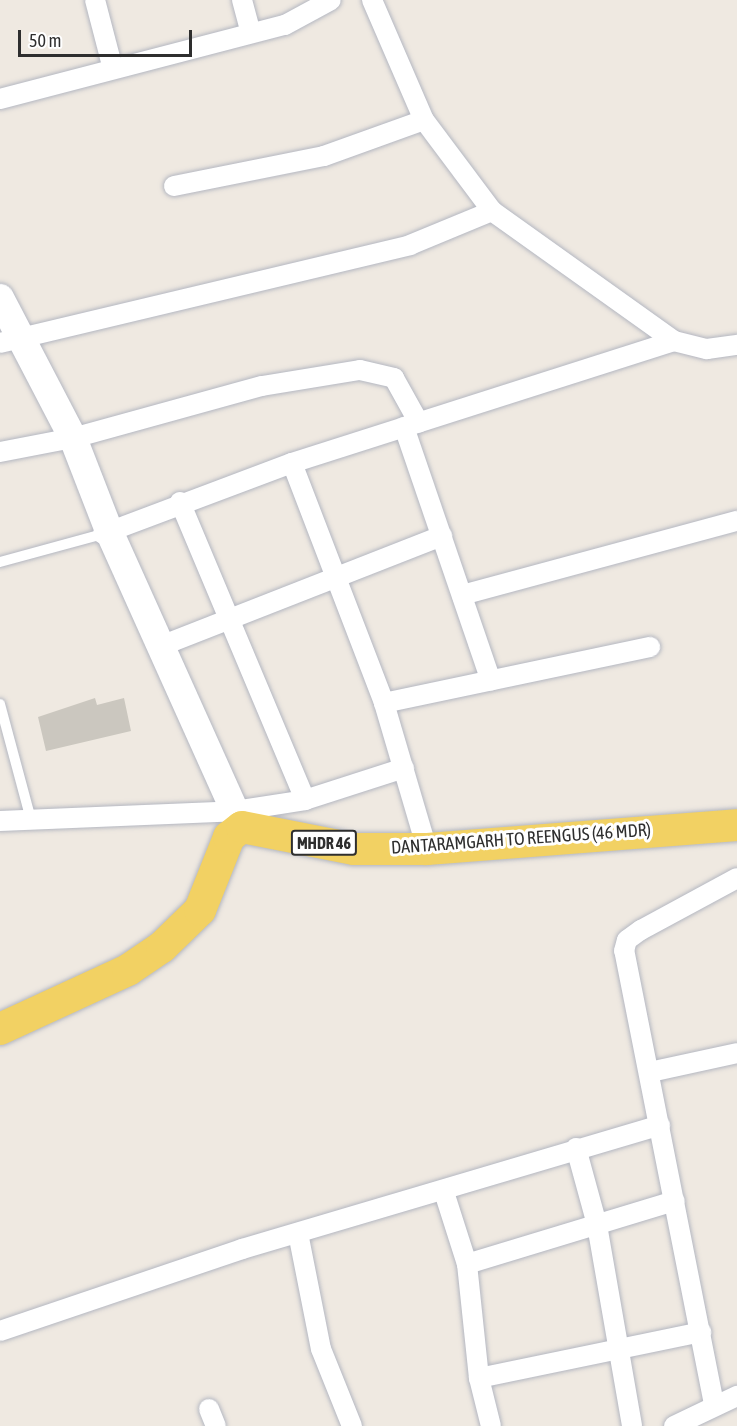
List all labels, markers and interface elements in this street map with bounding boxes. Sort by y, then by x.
scale bar [21,18,195,56]
text: 50 m [29,30,61,51]
street label: DANTARAMGARH TO REENGUS (46 MDR) [390,819,652,859]
road number: MHDR 46 [290,830,358,856]

